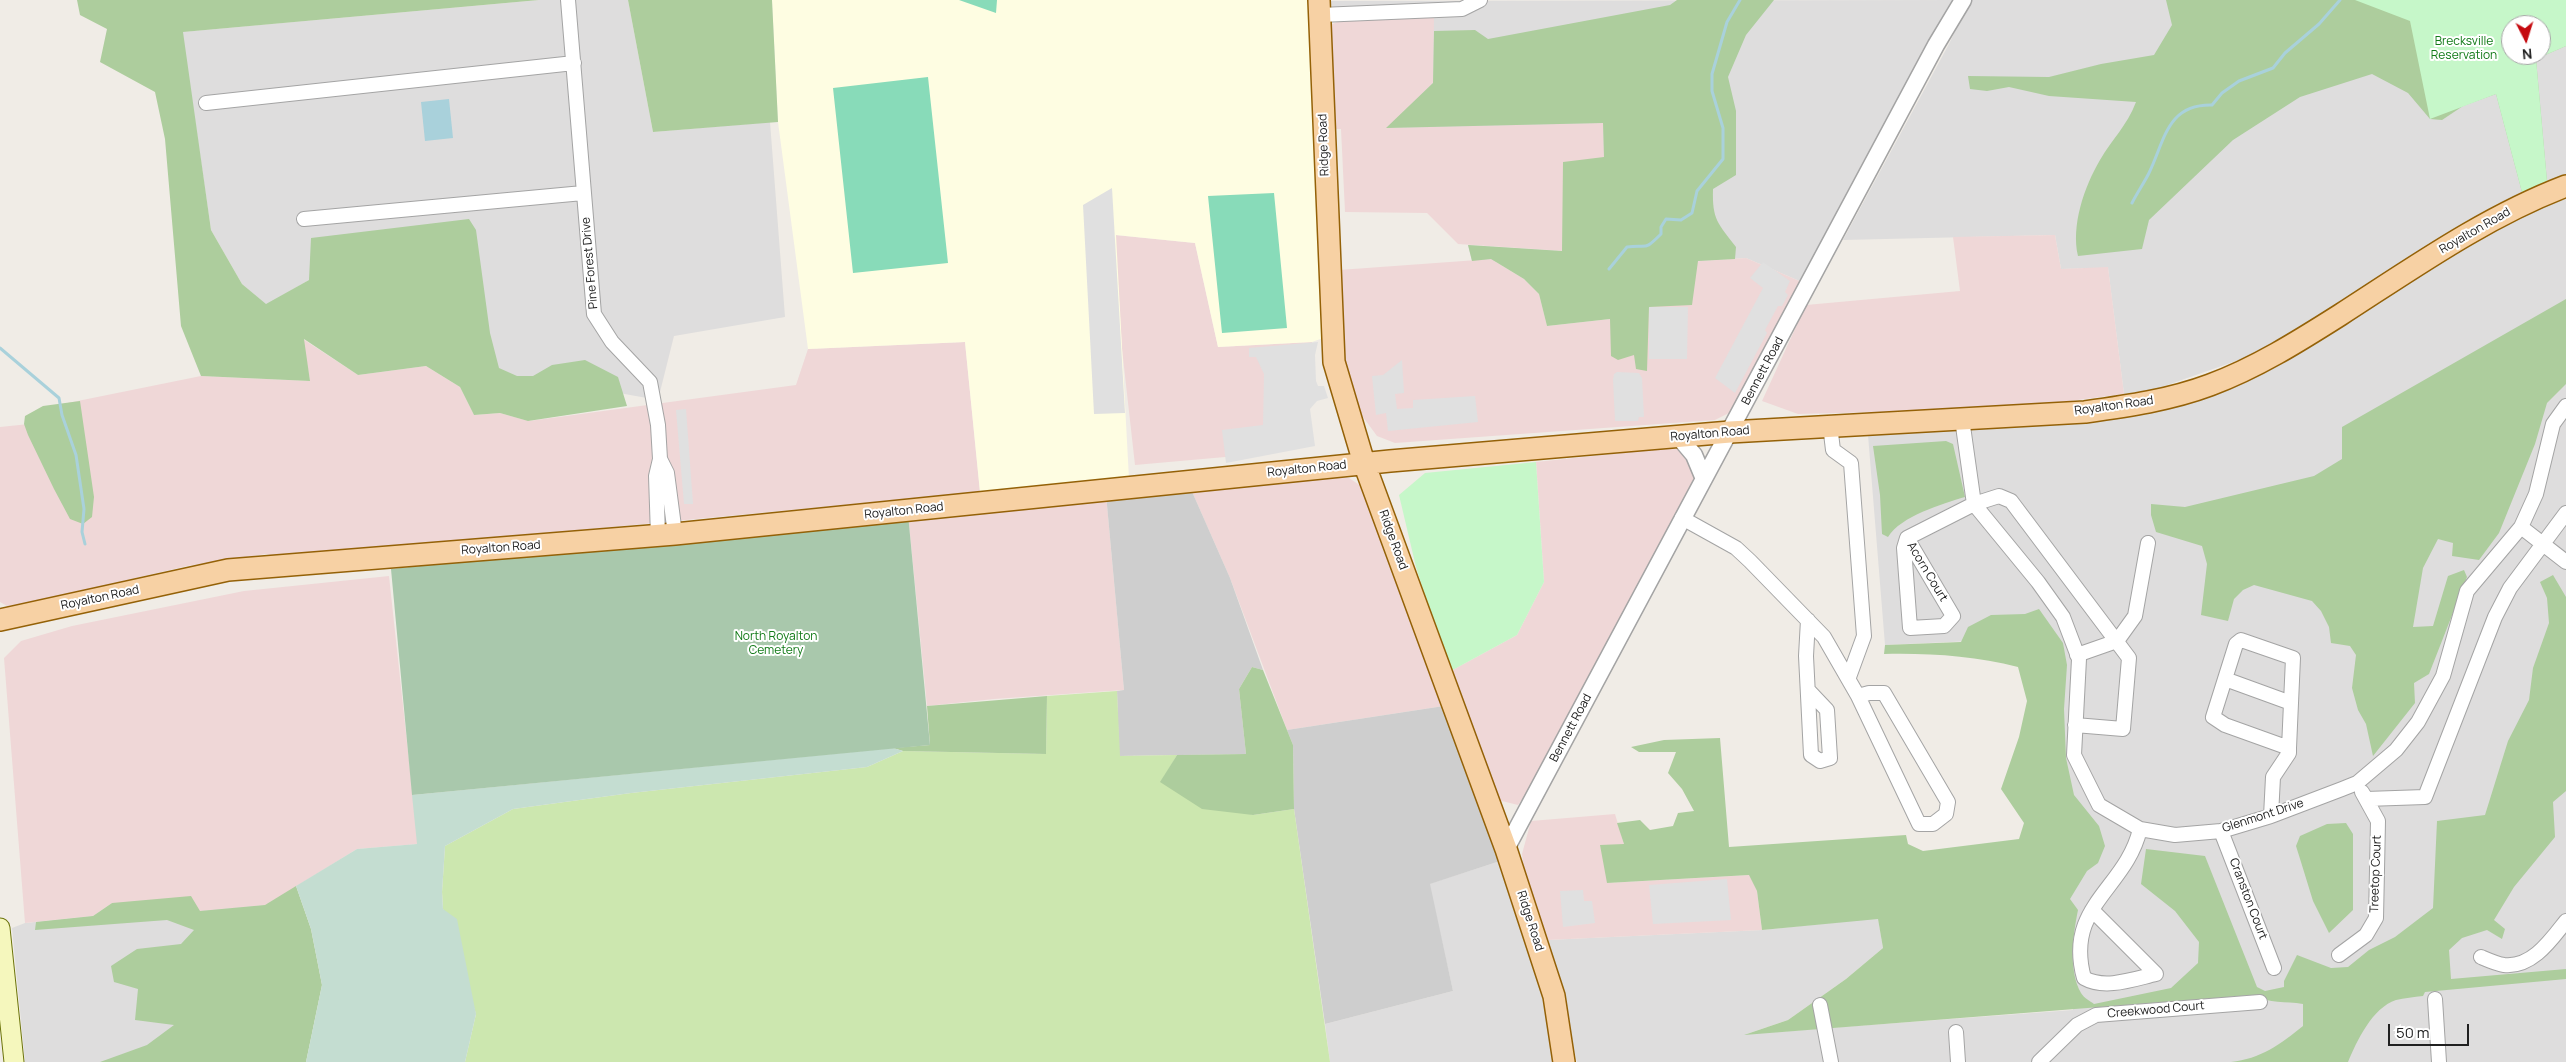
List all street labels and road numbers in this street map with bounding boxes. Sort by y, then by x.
street label: Ridge Road [1316,114,1332,176]
street label: Royalton Road [2437,205,2513,257]
street label: Pine Forest Drive [579,216,601,310]
street label: Bennett Road [1739,334,1787,408]
street label: Royalton Road [2074,393,2154,419]
street label: Royalton Road [1670,423,1750,445]
street label: Royalton Road [1267,458,1347,480]
street label: Royalton Road [864,500,944,522]
street label: Ridge Road [1376,508,1410,572]
street label: Royalton Road [461,538,541,558]
street label: Acorn Court [1904,540,1950,604]
street label: Royalton Road [60,583,140,613]
street label: Bennett Road [1547,691,1595,765]
street label: Glenmont Drive [2220,796,2306,836]
street label: Treetop Court [2367,835,2385,913]
street label: Cranston Court [2226,856,2270,942]
street label: Ridge Road [1514,889,1546,953]
street label: Creekwood Court [2107,999,2205,1021]

